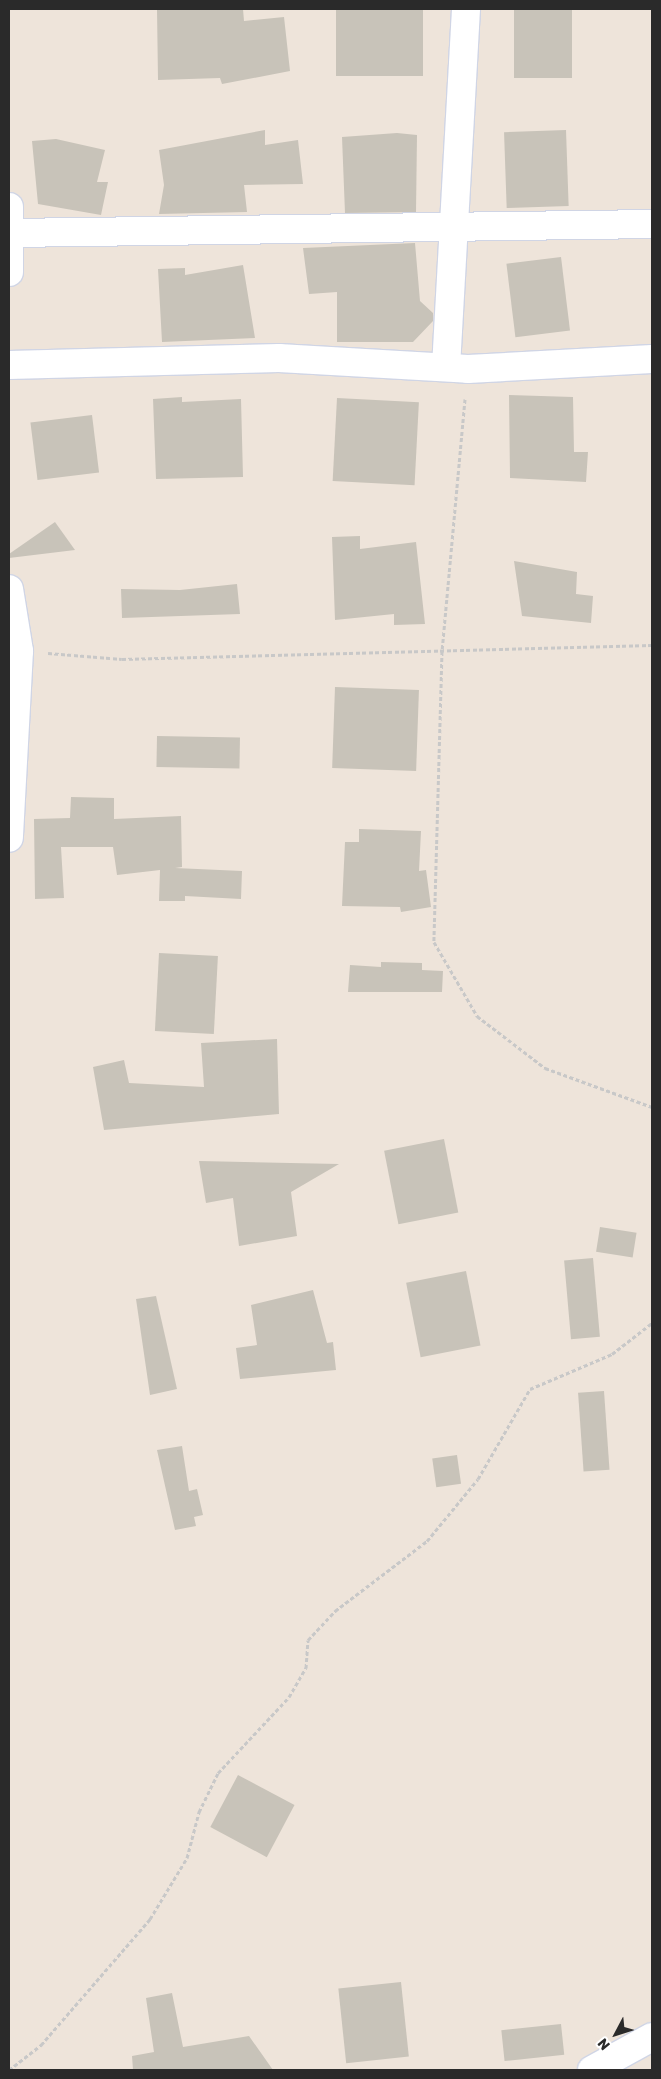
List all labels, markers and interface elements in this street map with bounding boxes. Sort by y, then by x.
north arrow [591,2009,641,2059]
text: N [594,2035,614,2053]

